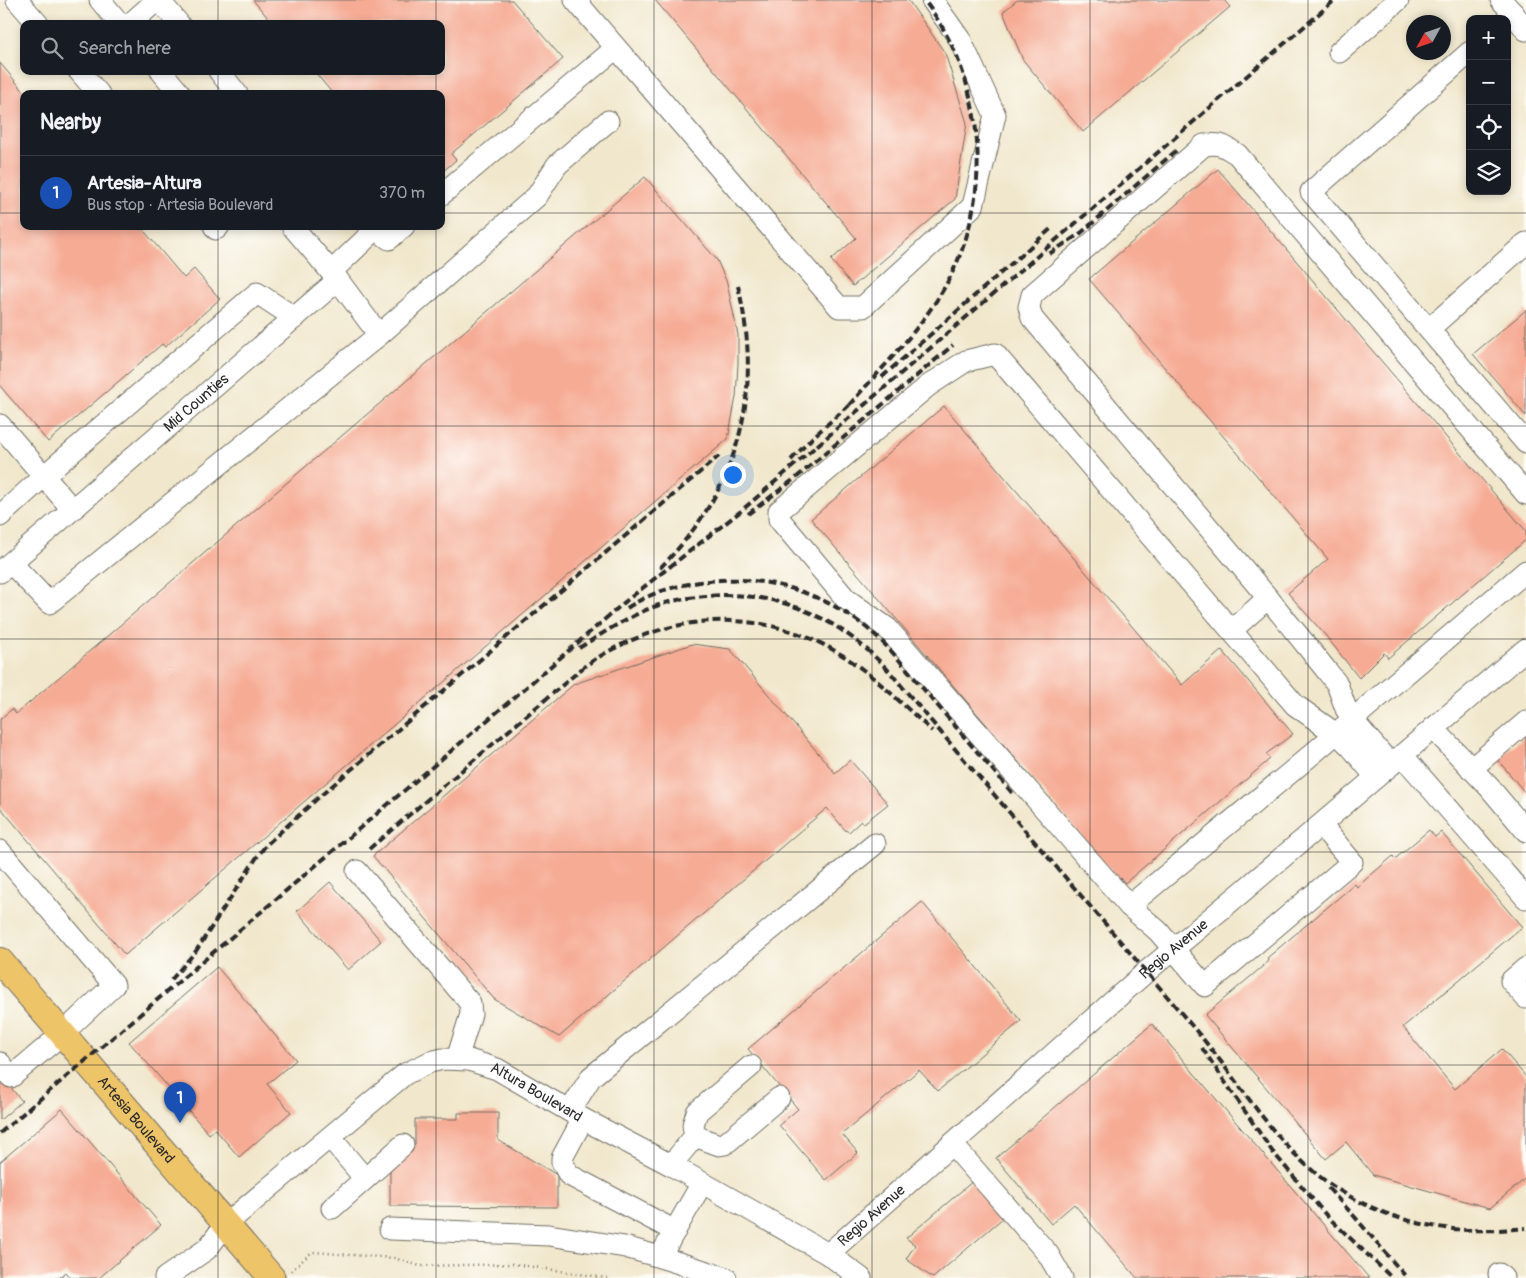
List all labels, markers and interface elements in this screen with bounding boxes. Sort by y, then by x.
north arrow [1406,15,1451,60]
map controls [1466,15,1511,195]
button: + [1466,15,1511,60]
search box [20,20,445,75]
icon: search [38,34,66,62]
text: Search here [78,36,171,60]
button: − [1466,60,1511,105]
button: locate [1466,105,1511,150]
text: Nearby [40,109,101,136]
button: layers [1466,150,1511,195]
text: Artesia-Altura [87,171,202,195]
text: 1 [53,183,59,203]
text: 370 m [379,183,425,203]
text: Bus stop · Artesia Boulevard [87,195,273,215]
street label: Mid Counties [160,369,233,436]
your location [720,462,746,488]
street label: Regio Avenue [1136,915,1213,983]
street label: Altura Boulevard [488,1058,586,1127]
street label: Artesia Boulevard [93,1072,179,1168]
pin: 1 [164,1082,196,1123]
street label: Regio Avenue [834,1181,910,1251]

